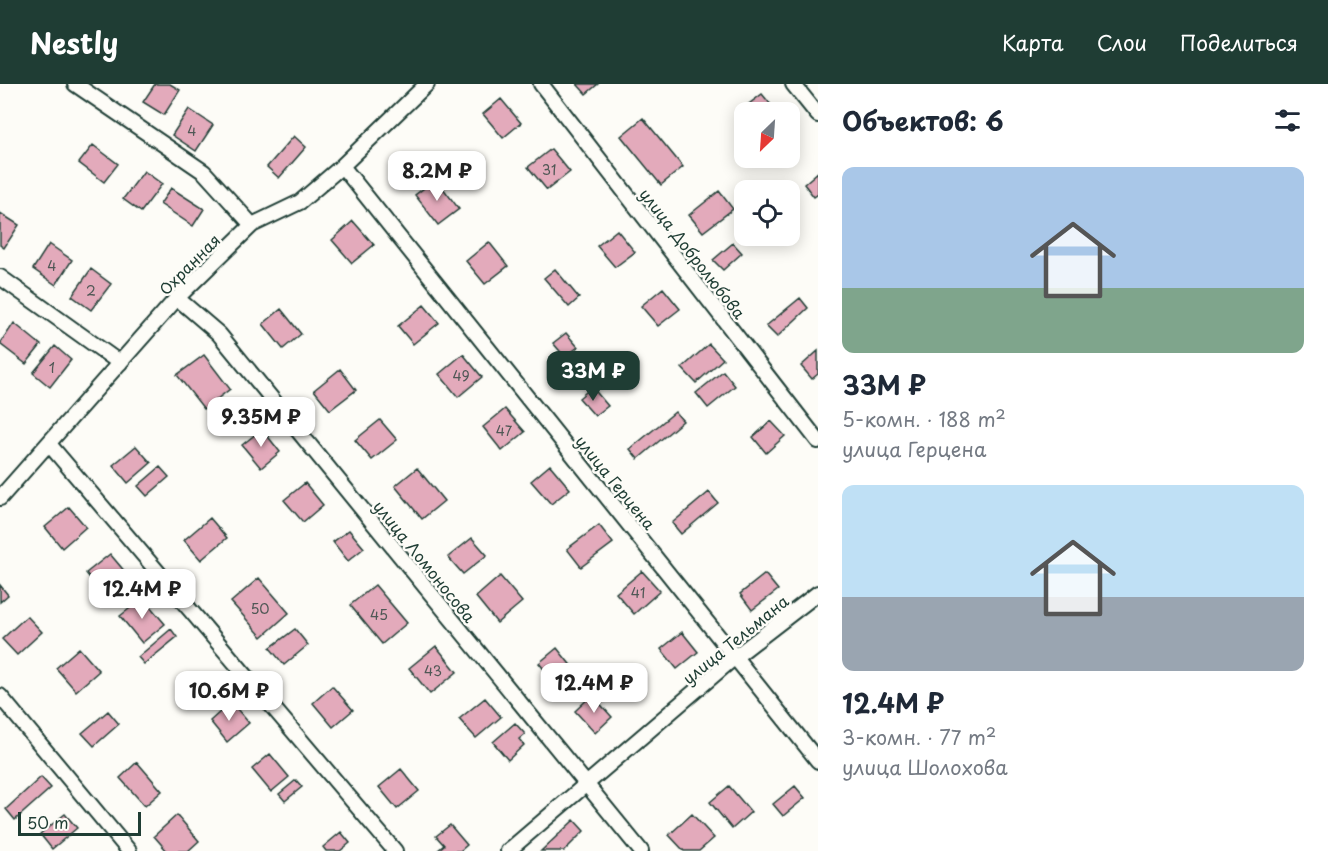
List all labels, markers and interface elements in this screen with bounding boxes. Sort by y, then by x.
text: Nestly [30,21,118,64]
text: Карта [1002,26,1064,58]
text: Слои [1097,26,1147,58]
text: Поделиться [1180,26,1298,58]
text: Объектов: 6 [842,101,1004,140]
north arrow [734,102,800,168]
map controls [734,102,800,246]
icon: filters [1271,104,1304,137]
house number: 4 [187,120,197,141]
pin: 8.2M ₽ [388,151,486,202]
text: 8.2M ₽ [402,155,472,185]
house number: 31 [542,159,556,180]
button: locate [734,180,800,246]
street label: улица Добролюбова [634,182,752,324]
icon: home [1019,206,1127,314]
street label: Охранная [153,228,225,300]
house number: 4 [47,255,57,276]
house number: 2 [86,280,96,301]
pin: 33M ₽ [551,351,635,402]
text: 33M ₽ [561,355,625,385]
house number: 1 [49,357,55,378]
house number: 49 [452,365,470,386]
text: 33M ₽ [842,365,926,404]
pin: 9.35M ₽ [206,397,316,448]
text: 9.35M ₽ [221,401,301,431]
text: 5-комн. · 188 m² [842,404,1006,434]
house number: 47 [496,420,513,441]
street label: улица Герцена [570,430,662,534]
text: улица Герцена [842,434,986,464]
street label: улица Ломоносова [368,495,482,627]
icon: home [1019,524,1127,632]
pin: 12.4M ₽ [87,569,197,620]
text: 12.4M ₽ [103,573,181,603]
house number: 41 [631,582,645,603]
street label: улица Тельмана [677,589,793,689]
house number: 50 [250,598,270,619]
house number: 45 [370,604,388,625]
house number: 43 [424,660,442,681]
pin: 12.4M ₽ [539,663,649,714]
text: 12.4M ₽ [555,667,633,697]
pin: 10.6M ₽ [174,671,284,722]
text: 10.6M ₽ [189,675,269,705]
text: 12.4M ₽ [842,683,944,722]
text: 3-комн. · 77 m² [842,722,996,752]
text: улица Шолохова [842,752,1008,782]
scale bar [18,809,141,836]
text: 50 m [27,810,68,834]

